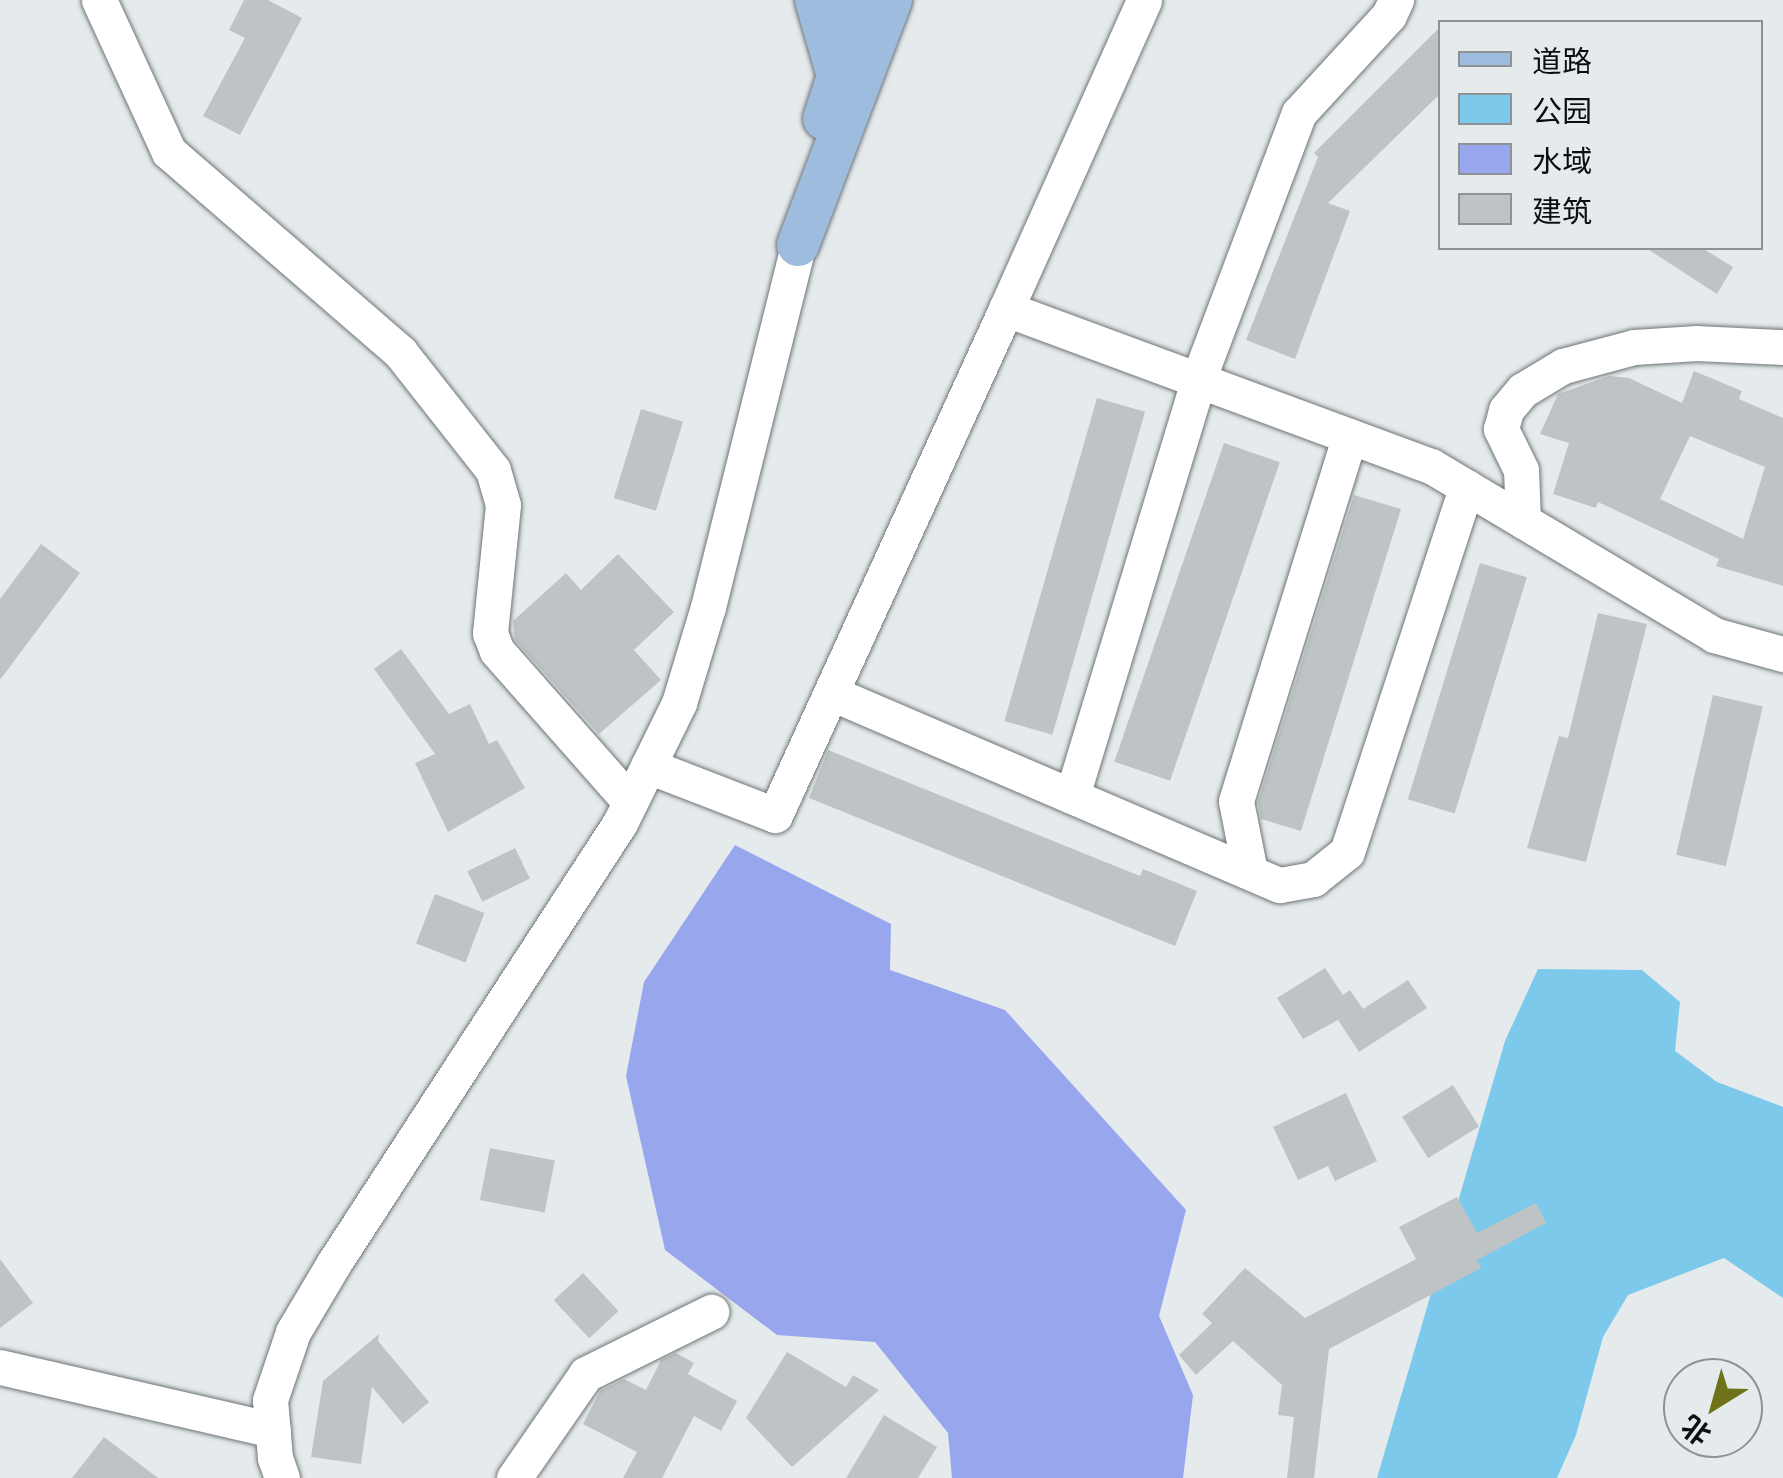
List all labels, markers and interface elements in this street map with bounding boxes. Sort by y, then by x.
legend [1438,20,1763,250]
text: 道路 [1532,42,1592,81]
text: 公园 [1532,92,1592,131]
text: 水域 [1532,142,1592,181]
text: 建筑 [1532,192,1592,231]
north arrow [1663,1358,1763,1458]
text: 北 [1674,1408,1718,1453]

